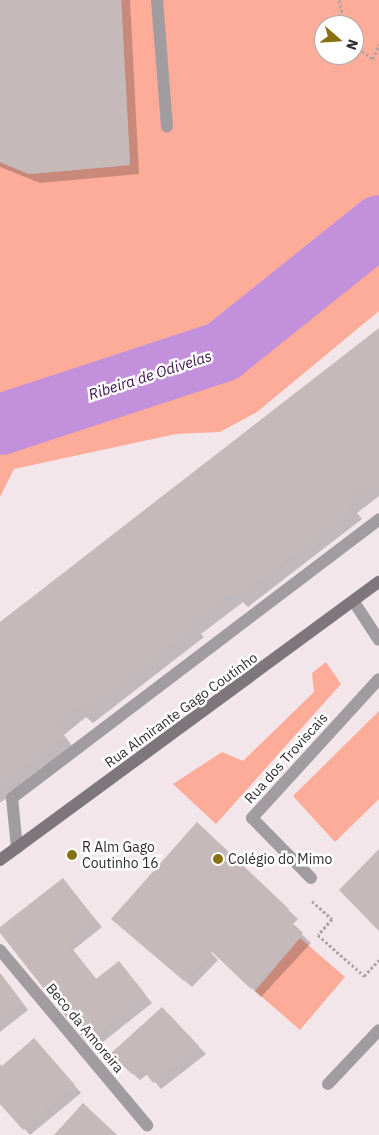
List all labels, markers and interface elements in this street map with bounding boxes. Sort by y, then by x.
north arrow [314,15,364,65]
text: N [342,37,362,52]
water label: Ribeira de Odivelas [86,347,214,403]
street label: Rua Almirante Gago Coutinho [101,649,261,771]
street label: Rua dos Troviscais [241,709,331,807]
place label: R Alm Gago Coutinho 16 [82,839,159,872]
marker: R Alm Gago Coutinho 16 [66,849,78,861]
place label: Colégio do Mimo [228,851,332,867]
marker: Colégio do Mimo [212,853,224,865]
street label: Beco da Amoreira [43,980,127,1076]

